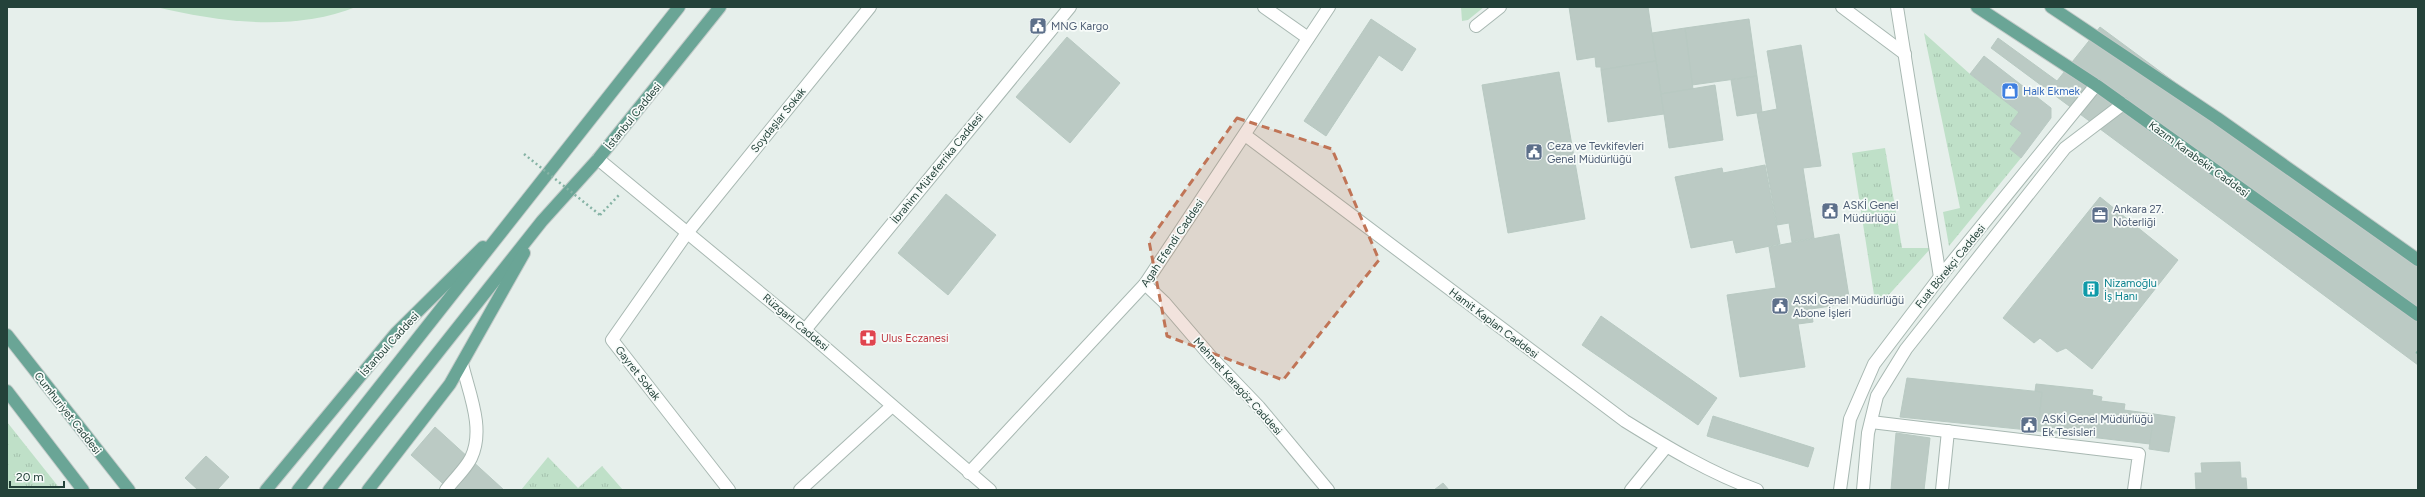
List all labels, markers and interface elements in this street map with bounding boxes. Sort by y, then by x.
public building icon: MNG Kargo [1028,16,1048,36]
place label: MNG Kargo [1051,20,1109,33]
street label: İstanbul Caddesi [603,80,664,152]
shop icon: Halk Ekmek [2000,81,2020,101]
street label: Soydaşlar Sokak [748,85,809,155]
place label: Halk Ekmek [2023,85,2081,98]
street label: İbrahim Müteferrika Caddesi [889,110,986,226]
street label: Kazım Karabekir Caddesi [2146,119,2251,200]
place label: Ceza ve Tevkifevleri Genel Müdürlüğü [1547,140,1644,166]
public building icon: Ceza ve Tevkifevleri Genel Müdürlüğü [1524,142,1544,162]
street label: Agah Efendi Caddesi [1138,197,1207,290]
place label: ASKİ Genel Müdürlüğü [1843,199,1899,225]
public building icon: ASKİ Genel Müdürlüğü [1820,201,1840,221]
place label: Ankara 27. Noterliği [2113,203,2164,229]
office icon: Ankara 27. Noterliği [2090,205,2110,225]
street label: Fuat Börekçi Caddesi [1913,222,1988,311]
place label: Nizamoğlu İş Hanı [2104,277,2157,303]
building icon: Nizamoğlu İş Hanı [2081,279,2101,299]
street label: Hamit Kaplan Caddesi [1447,286,1541,361]
street label: Rüzgarlı Caddesi [760,291,831,354]
place label: ASKİ Genel Müdürlüğü Abone İşleri [1793,294,1904,320]
public building icon: ASKİ Genel Müdürlüğü Abone İşleri [1770,296,1790,316]
street label: İstanbul Caddesi [357,310,422,379]
pharmacy icon: Ulus Eczanesi [858,328,878,348]
place label: Ulus Eczanesi [881,332,948,345]
street label: Mehmet Karagöz Caddesi [1191,335,1285,438]
street label: Gayret Sokak [612,343,663,404]
street label: Cumhuriyet Caddesi [32,370,104,457]
place label: ASKİ Genel Müdürlüğü Ek Tesisleri [2042,413,2153,439]
public building icon: ASKİ Genel Müdürlüğü Ek Tesisleri [2019,415,2039,435]
scale bar [10,463,64,489]
text: 20 m [16,470,44,484]

